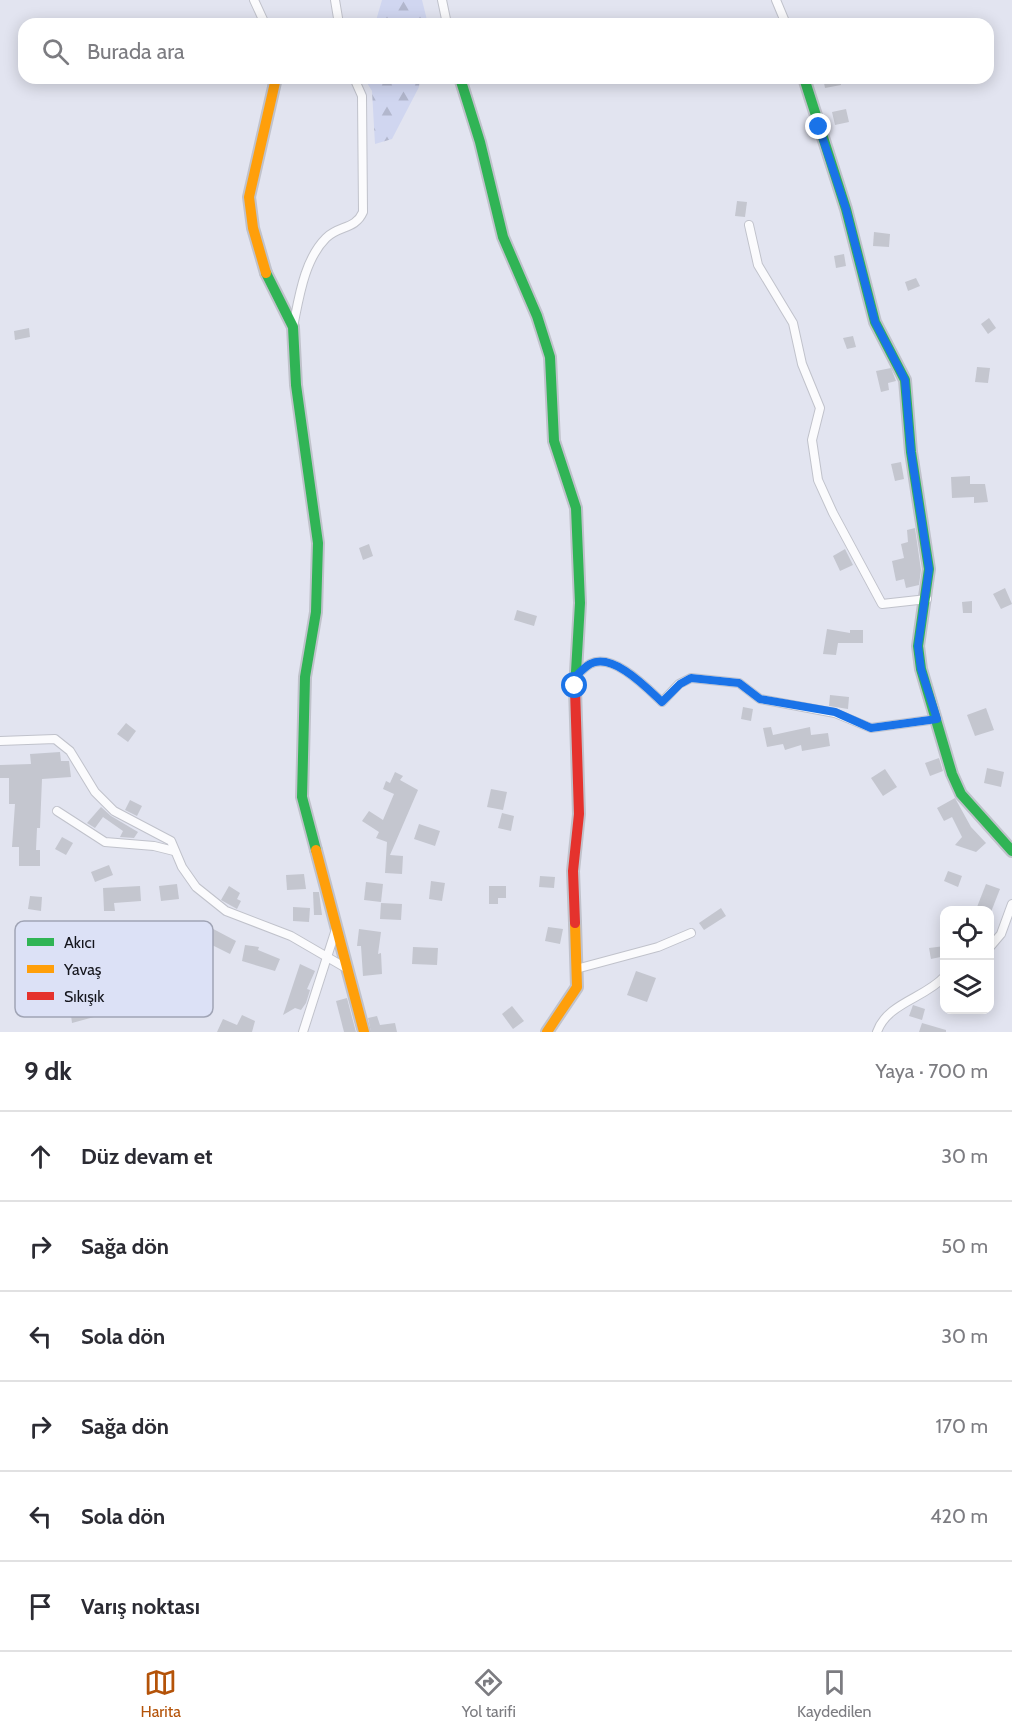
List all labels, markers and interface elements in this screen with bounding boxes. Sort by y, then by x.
search box [18,18,994,84]
icon: search [39,35,72,68]
text: Burada ara [87,38,185,65]
route end [805,113,831,139]
route start [561,672,587,698]
map controls [940,906,994,1014]
button: locate [940,906,994,960]
legend [15,921,213,1017]
text: Akıcı [64,933,95,952]
text: Yavaş [63,960,102,979]
button: layers [940,960,994,1014]
text: Sıkışık [64,987,105,1006]
text: 9 dk [24,1055,72,1087]
text: Yaya · 700 m [876,1059,988,1083]
icon: ahead [24,1140,57,1173]
text: Düz devam et [81,1143,213,1170]
text: 30 m [941,1144,988,1168]
icon: right [24,1230,57,1263]
text: Sağa dön [81,1233,169,1260]
text: 50 m [941,1234,988,1258]
icon: left [24,1320,57,1353]
text: Sola dön [81,1323,165,1350]
text: 30 m [941,1324,988,1348]
icon: right [24,1410,57,1443]
text: Sağa dön [81,1413,169,1440]
text: 170 m [936,1414,988,1438]
icon: left [24,1500,57,1533]
text: Sola dön [81,1503,165,1530]
text: 420 m [930,1504,988,1528]
icon: arrive [24,1590,57,1623]
text: Varış noktası [81,1593,200,1620]
tab: Harita [141,1666,181,1721]
tab: Yol tarifi [462,1666,516,1721]
tab: Kaydedilen [797,1666,871,1721]

